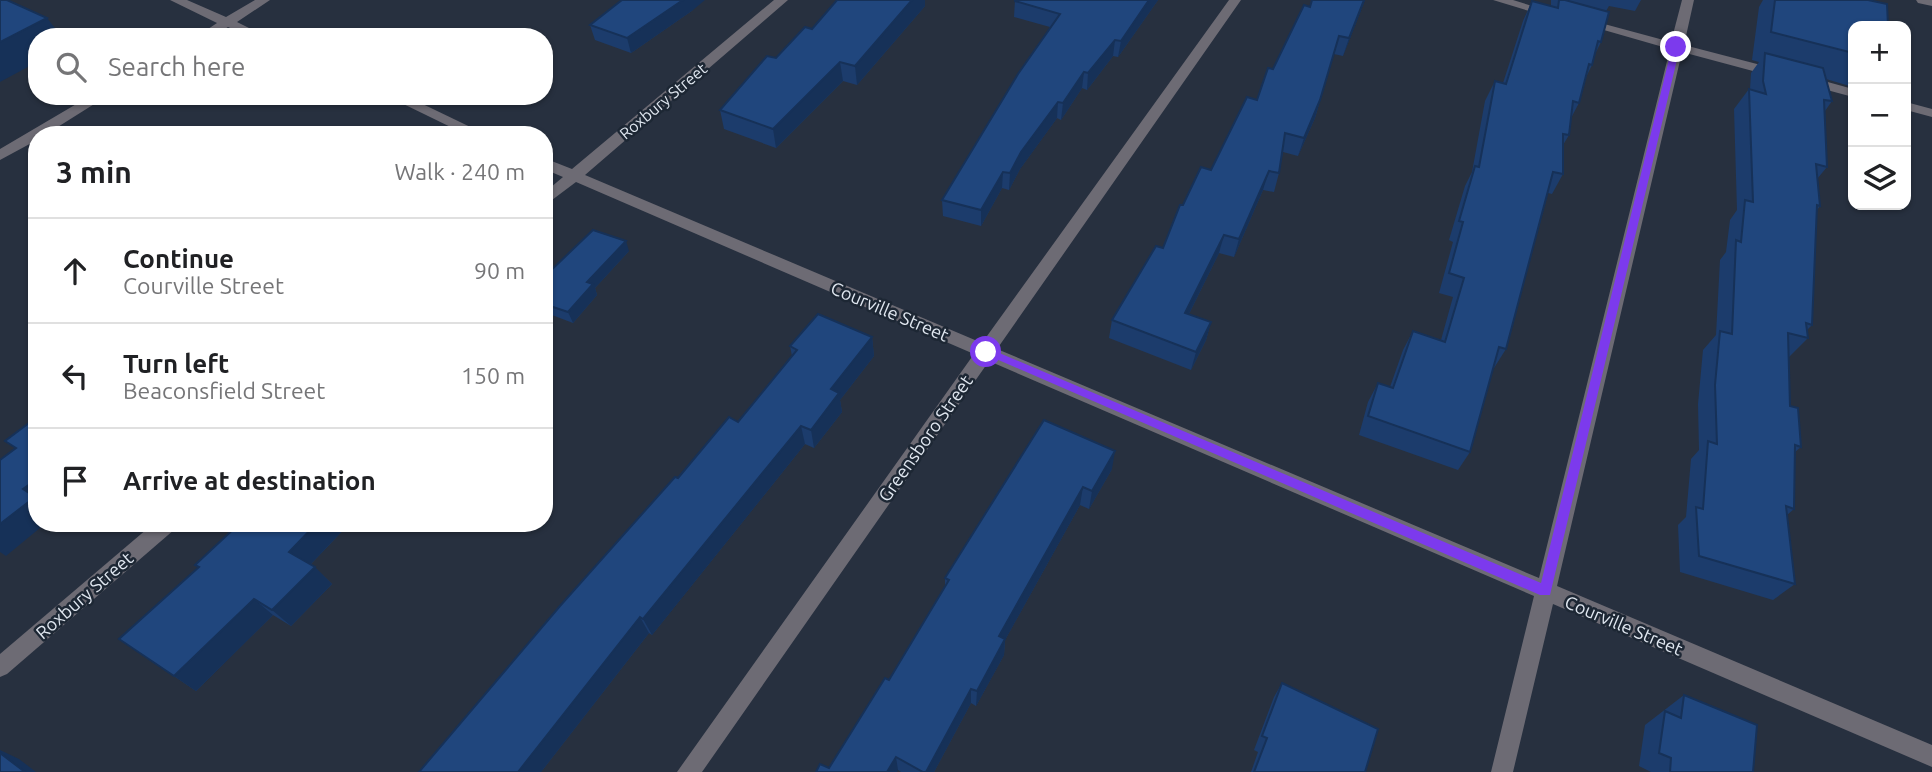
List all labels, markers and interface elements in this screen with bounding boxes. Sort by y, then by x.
map controls [1848,21,1911,210]
button: + [1848,21,1911,84]
search box [28,28,553,105]
route end [1660,31,1691,62]
icon: search [52,48,90,86]
text: Search here [108,52,245,81]
street label: Roxbury Street [616,59,711,143]
button: − [1848,84,1911,147]
button: layers [1848,147,1911,210]
text: 3 min [56,155,132,189]
text: Walk · 240 m [394,159,525,184]
text: Continue [123,244,234,273]
icon: ahead [56,252,94,290]
text: 90 m [474,258,525,283]
text: Courville Street [123,273,284,298]
street label: Courville Street [828,277,952,345]
route start [970,336,1001,367]
text: Turn left [123,349,229,378]
icon: left [56,357,94,395]
text: 150 m [461,363,525,388]
street label: Greensboro Street [874,371,976,505]
text: Beaconsfield Street [123,378,325,403]
icon: arrive [56,462,94,500]
text: Arrive at destination [123,466,376,495]
street label: Roxbury Street [32,548,136,642]
street label: Courville Street [1562,591,1686,659]

